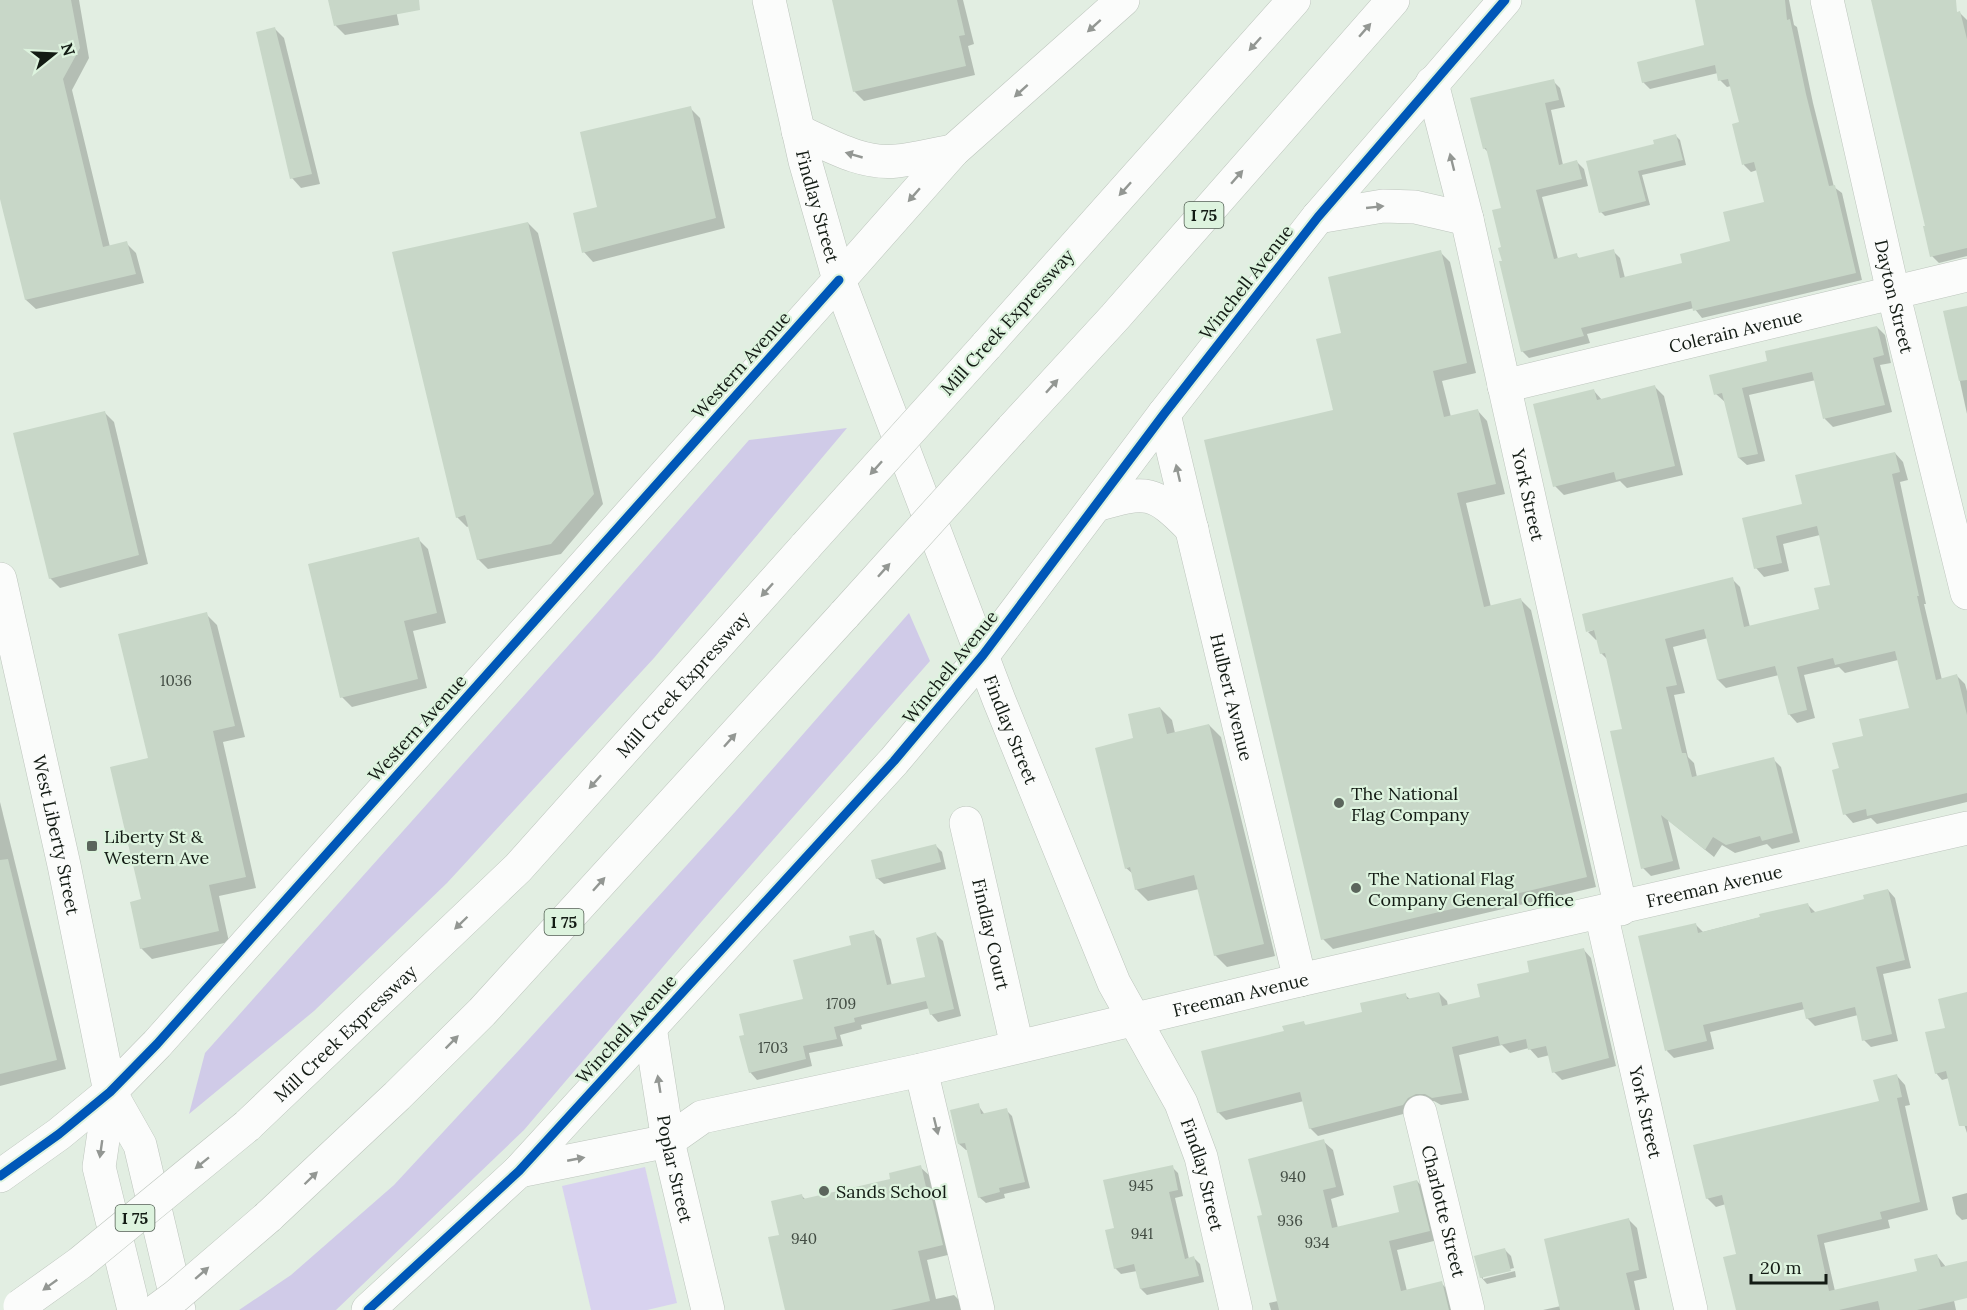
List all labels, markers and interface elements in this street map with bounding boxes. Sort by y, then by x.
one-way arrow [1087,19,1102,32]
one-way arrow [1359,22,1372,38]
north arrow [24,24,84,84]
one-way arrow [1249,36,1262,51]
text: N [57,40,80,58]
one-way arrow [1013,84,1029,97]
street label: Findlay Street [791,148,845,265]
one-way arrow [845,150,863,159]
one-way arrow [1447,153,1457,171]
one-way arrow [1230,170,1243,185]
one-way arrow [1119,181,1132,196]
one-way arrow [907,187,921,202]
road number: I 75 [1184,202,1224,228]
one-way arrow [1366,202,1385,212]
street label: Winchell Avenue [1194,220,1298,344]
street label: Dayton Street [1870,237,1919,356]
street label: Mill Creek Expressway [935,244,1079,400]
street label: Colerain Avenue [1666,303,1805,358]
street label: Western Avenue [687,306,795,423]
one-way arrow [1045,378,1059,393]
street label: York Street [1507,445,1550,543]
one-way arrow [870,460,883,475]
one-way arrow [1173,463,1183,482]
one-way arrow [877,563,891,578]
one-way arrow [760,582,774,597]
street label: Winchell Avenue [897,605,1003,728]
street label: Mill Creek Expressway [611,606,754,762]
street label: Hulbert Avenue [1206,631,1258,763]
street label: Western Avenue [363,669,471,786]
house number: 1036 [160,671,192,690]
street label: Findlay Street [979,671,1043,788]
one-way arrow [723,733,736,748]
street label: West Liberty Street [28,753,85,917]
one-way arrow [588,774,602,789]
place label: The National Flag Company [1351,782,1470,826]
marker: The National Flag Company [1332,796,1346,810]
place label: Liberty St & Western Ave [104,825,209,869]
marker: Liberty St & Western Ave [85,839,99,853]
street label: Freeman Avenue [1644,859,1785,912]
place label: The National Flag Company General Office [1368,867,1574,911]
street label: Findlay Court [968,876,1015,992]
one-way arrow [591,877,605,891]
marker: The National Flag Company General Office [1349,881,1363,895]
road number: I 75 [544,909,584,935]
one-way arrow [454,915,468,929]
street label: Mill Creek Expressway [268,959,421,1106]
street label: Freeman Avenue [1170,967,1311,1021]
street label: Winchell Avenue [571,969,681,1088]
house number: 1709 [826,994,856,1013]
one-way arrow [444,1036,458,1050]
house number: 1703 [758,1038,788,1057]
street label: York Street [1624,1063,1668,1160]
one-way arrow [654,1074,663,1093]
street label: Poplar Street [653,1113,698,1225]
street label: Findlay Street [1176,1115,1229,1233]
one-way arrow [931,1117,941,1135]
one-way arrow [97,1140,106,1159]
street label: Charlotte Street [1417,1143,1471,1280]
one-way arrow [567,1154,586,1163]
one-way arrow [194,1156,210,1169]
house number: 940 [1280,1167,1306,1186]
one-way arrow [304,1171,318,1185]
house number: 945 [1129,1176,1153,1195]
place label: Sands School [836,1180,947,1203]
marker: Sands School [817,1184,831,1198]
road number: I 75 [116,1205,154,1231]
house number: 936 [1277,1211,1303,1230]
house number: 941 [1131,1224,1153,1243]
house number: 940 [791,1229,817,1248]
house number: 934 [1304,1233,1330,1252]
scale bar [1751,1247,1826,1285]
text: 20 m [1760,1256,1802,1279]
one-way arrow [194,1267,209,1280]
one-way arrow [42,1278,57,1290]

